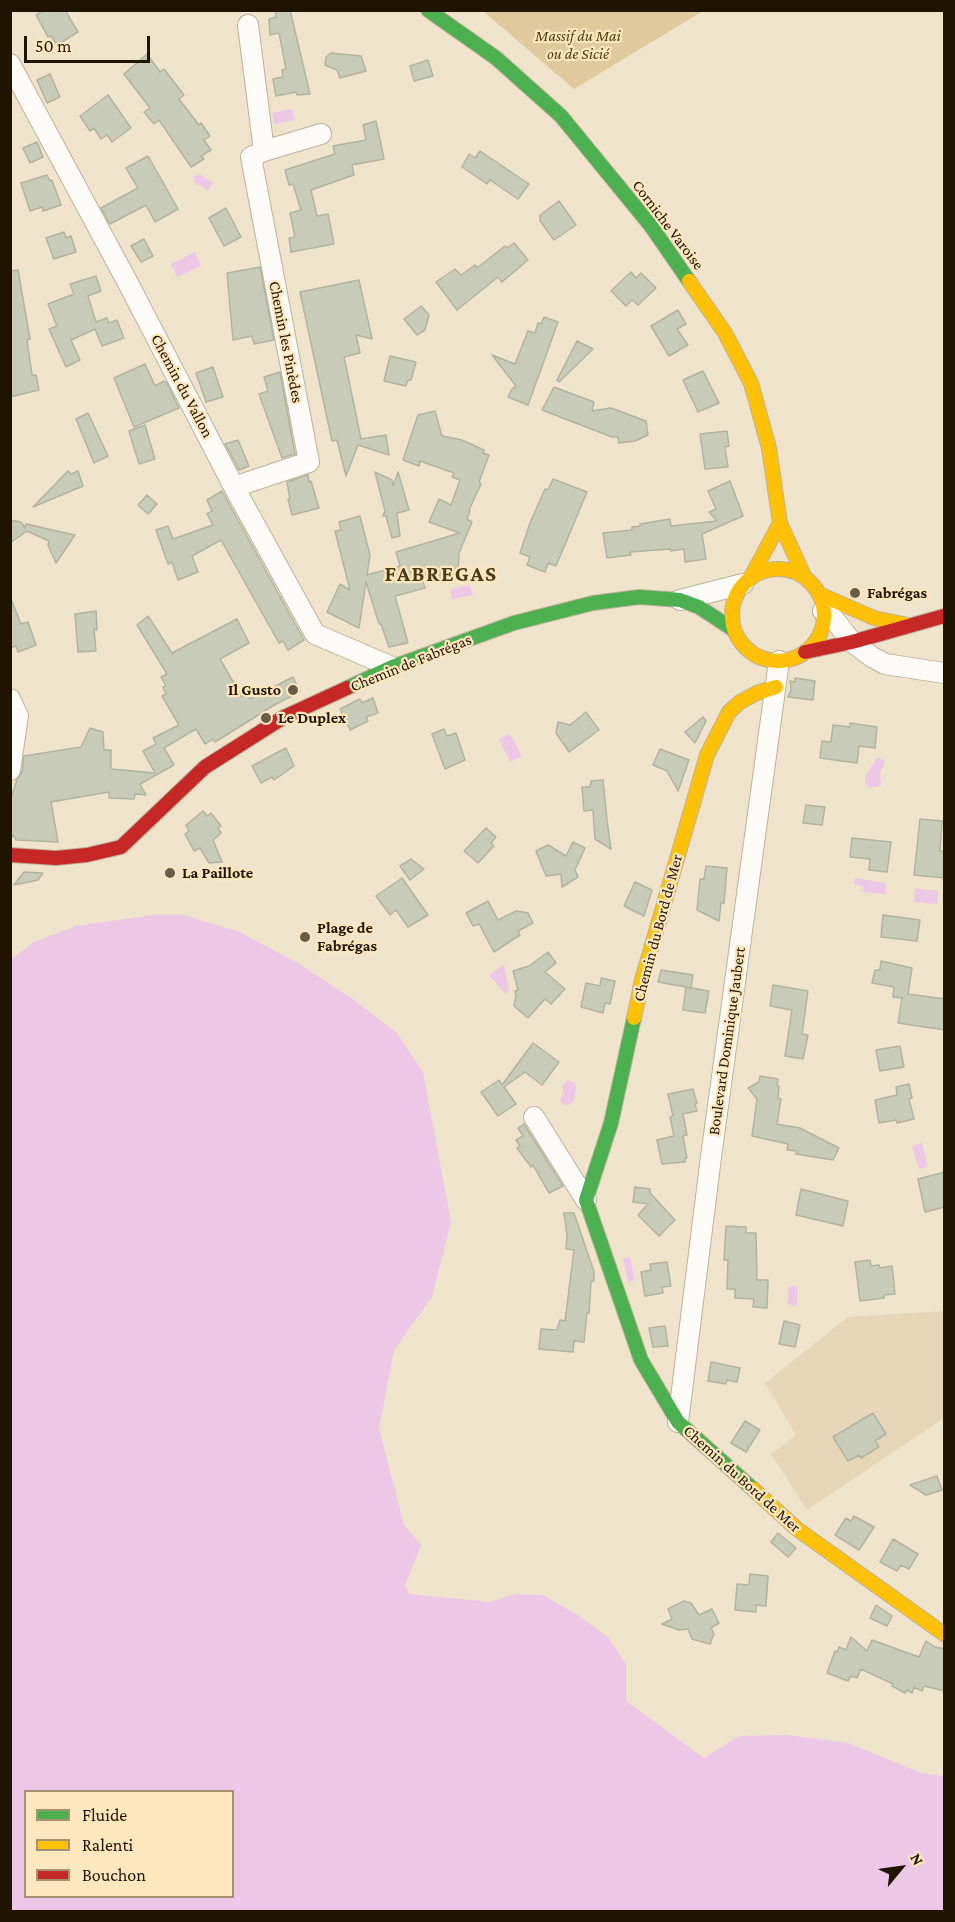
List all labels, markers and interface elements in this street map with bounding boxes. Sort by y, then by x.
scale bar [27,24,153,62]
park label: Massif du Mai ou de Sicié [535,26,621,64]
text: 50 m [35,36,72,56]
street label: Corniche Varoise [628,176,708,274]
street label: Chemin les Pinèdes [265,279,307,405]
street label: Chemin du Vallon [147,331,217,441]
district label: FABREGAS [385,561,497,587]
place label: Fabrégas [867,583,927,603]
marker: Fabrégas [848,586,862,600]
street label: Chemin de Fabrégas [348,630,474,696]
place label: Il Gusto [228,680,281,700]
marker: Il Gusto [286,683,300,697]
place label: Le Duplex [278,708,346,728]
marker: Le Duplex [259,711,273,725]
street label: Chemin du Bord de Mer [629,852,687,1004]
place label: La Paillote [182,863,253,883]
marker: La Paillote [163,866,177,880]
place label: Plage de Fabrégas [317,918,377,956]
marker: Plage de Fabrégas [298,930,312,944]
street label: Boulevard Dominique Jaubert [704,946,750,1136]
street label: Chemin du Bord de Mer [679,1421,805,1537]
legend [24,1790,234,1898]
text: Fluide [82,1805,127,1825]
text: Ralenti [82,1835,133,1855]
north arrow [871,1838,931,1898]
text: N [907,1850,927,1868]
text: Bouchon [82,1865,146,1885]

